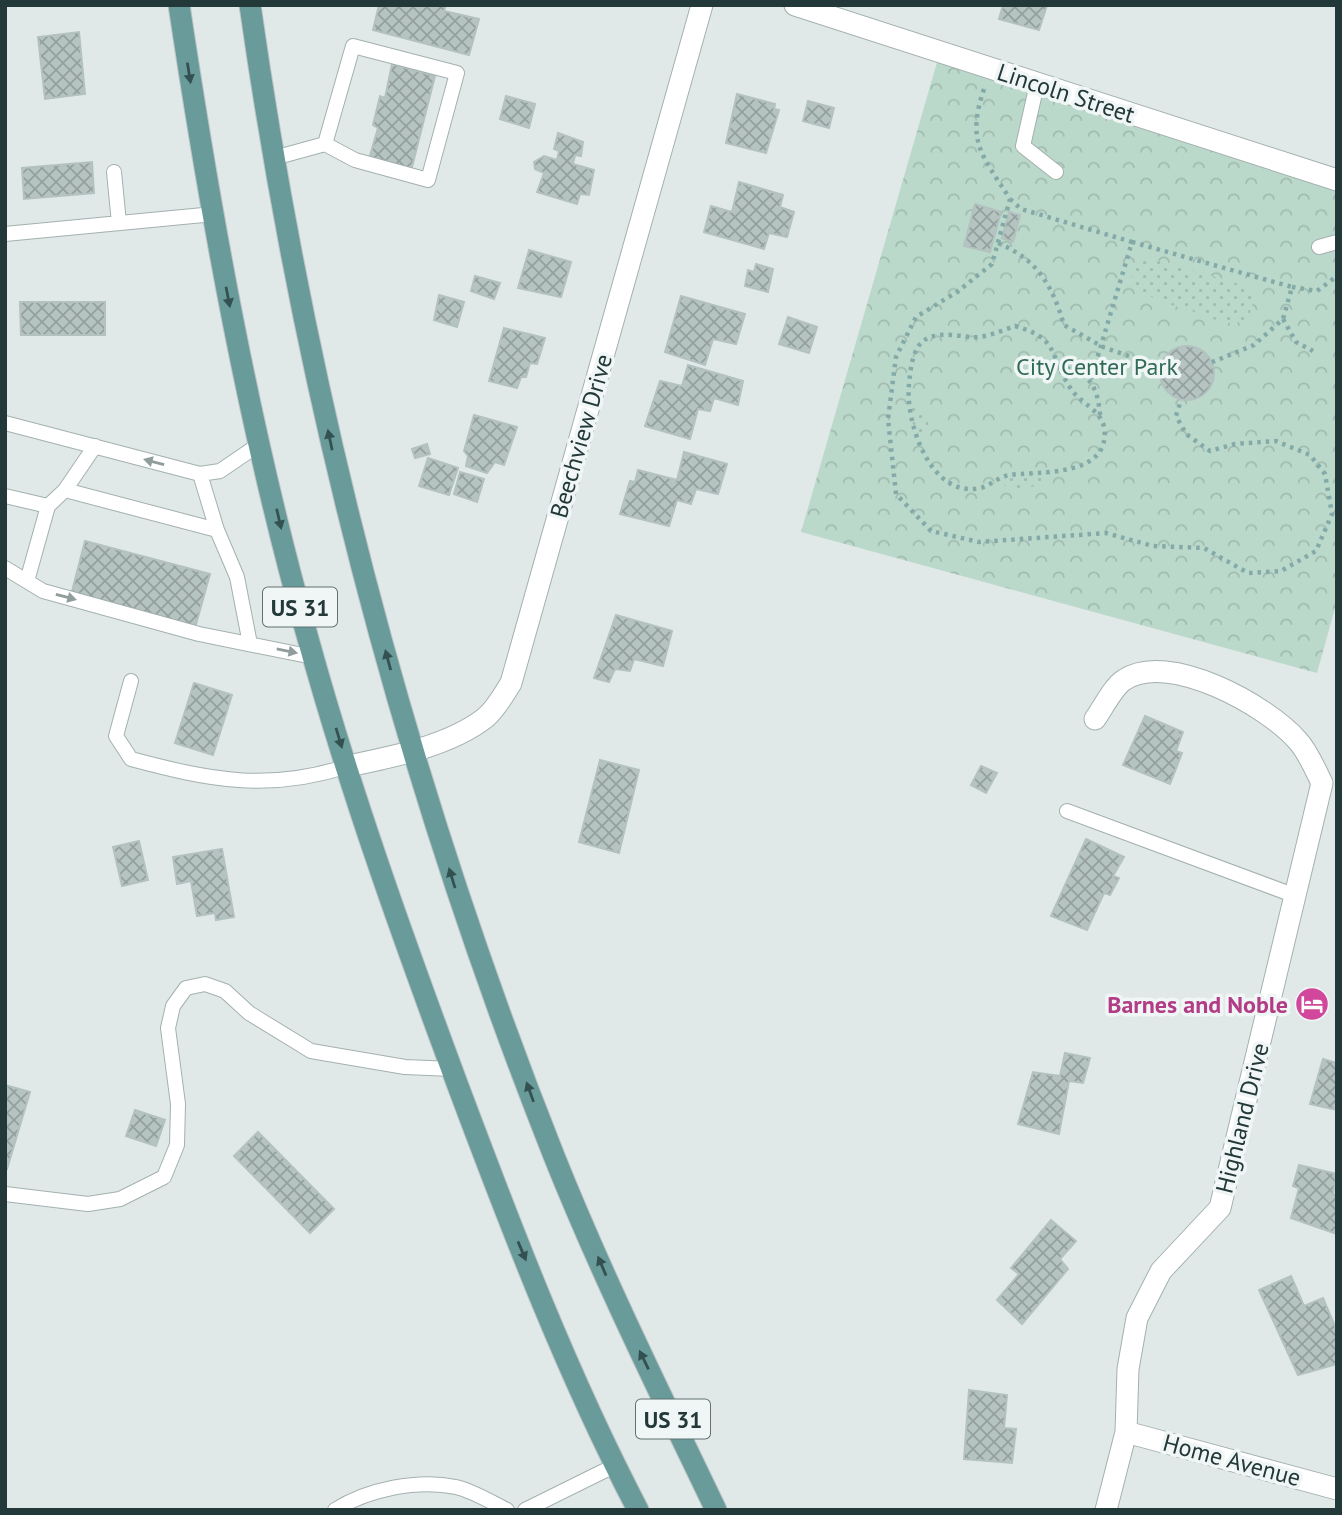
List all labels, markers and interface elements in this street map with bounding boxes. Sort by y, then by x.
street label: Lincoln Street [993,56,1139,130]
one-way arrow [184,62,195,84]
one-way arrow [223,286,234,308]
street label: Beechview Drive [543,350,619,522]
park label: City Center Park [1016,351,1178,382]
one-way arrow [324,429,335,451]
one-way arrow [143,456,164,466]
one-way arrow [274,508,285,530]
road number: US 31 [263,587,337,626]
one-way arrow [55,592,77,603]
one-way arrow [276,646,298,657]
one-way arrow [382,649,393,671]
one-way arrow [334,728,344,749]
one-way arrow [447,867,457,888]
hotel icon: Barnes and Noble [1293,985,1331,1023]
place label: Barnes and Noble [1107,989,1288,1020]
street label: Highland Drive [1208,1040,1276,1196]
one-way arrow [525,1081,536,1102]
one-way arrow [517,1241,528,1262]
one-way arrow [596,1256,607,1277]
one-way arrow [638,1350,649,1370]
road number: US 31 [636,1400,710,1438]
street label: Home Avenue [1160,1427,1304,1493]

